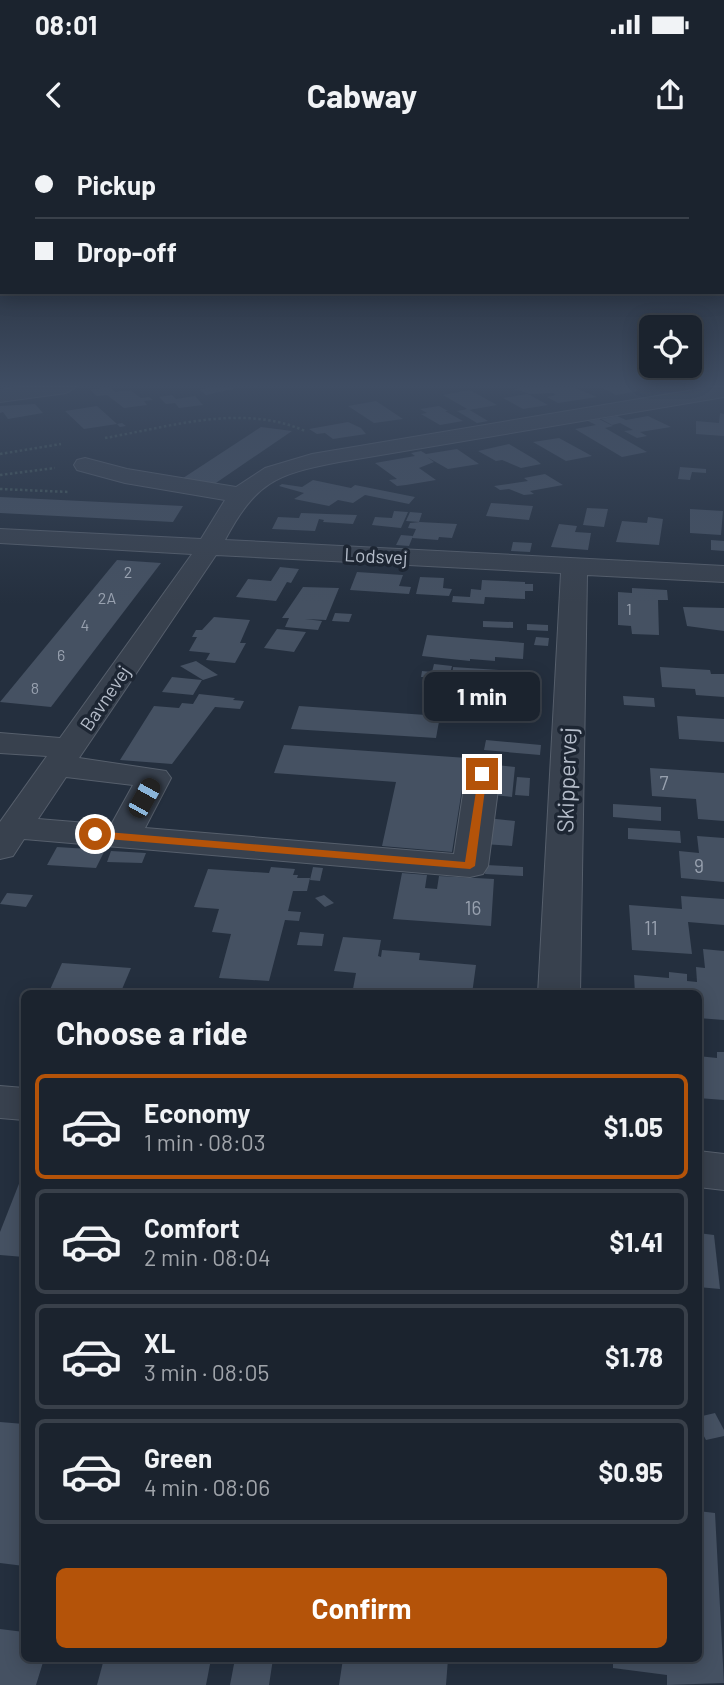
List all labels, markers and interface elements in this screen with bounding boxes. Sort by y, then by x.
text: 08:01 [35,9,97,40]
icon: back [35,76,73,114]
text: Cabway [307,76,417,114]
icon: share [651,76,689,114]
text: Pickup [77,169,156,200]
text: Drop-off [77,236,177,267]
map controls [639,315,702,378]
button: locate [639,315,702,378]
street label: Lodsvej [344,542,408,569]
house number: 2 [124,562,132,581]
house number: 2A [98,588,116,607]
house number: 1 [626,599,632,618]
house number: 4 [81,615,89,634]
house number: 6 [57,645,65,664]
street label: Bavnevej [74,661,135,735]
callout: 1 min [424,672,540,722]
house number: 8 [31,678,39,697]
text: 1 min [457,682,507,710]
street label: Skippervej [550,727,582,833]
route end [466,758,498,790]
house number: 7 [660,771,669,794]
car [125,775,164,821]
route start [79,818,111,850]
house number: 9 [694,854,704,877]
house number: 16 [465,896,481,919]
house number: 11 [644,916,658,939]
text: Choose a ride [56,1013,248,1051]
icon: car [60,1095,123,1158]
text: Economy [144,1097,250,1128]
text: $1.05 [604,1111,663,1142]
text: 1 min · 08:03 [144,1128,266,1156]
icon: car [60,1210,123,1273]
text: Comfort [144,1212,240,1243]
text: $1.41 [609,1226,663,1257]
text: 2 min · 08:04 [144,1243,271,1271]
icon: car [60,1325,123,1388]
text: XL [144,1327,175,1358]
text: $1.78 [605,1341,663,1372]
text: 3 min · 08:05 [144,1358,269,1386]
icon: car [60,1440,123,1503]
text: Green [144,1442,212,1473]
text: $0.95 [598,1456,663,1487]
text: 4 min · 08:06 [144,1473,270,1501]
button: Confirm [56,1568,667,1648]

